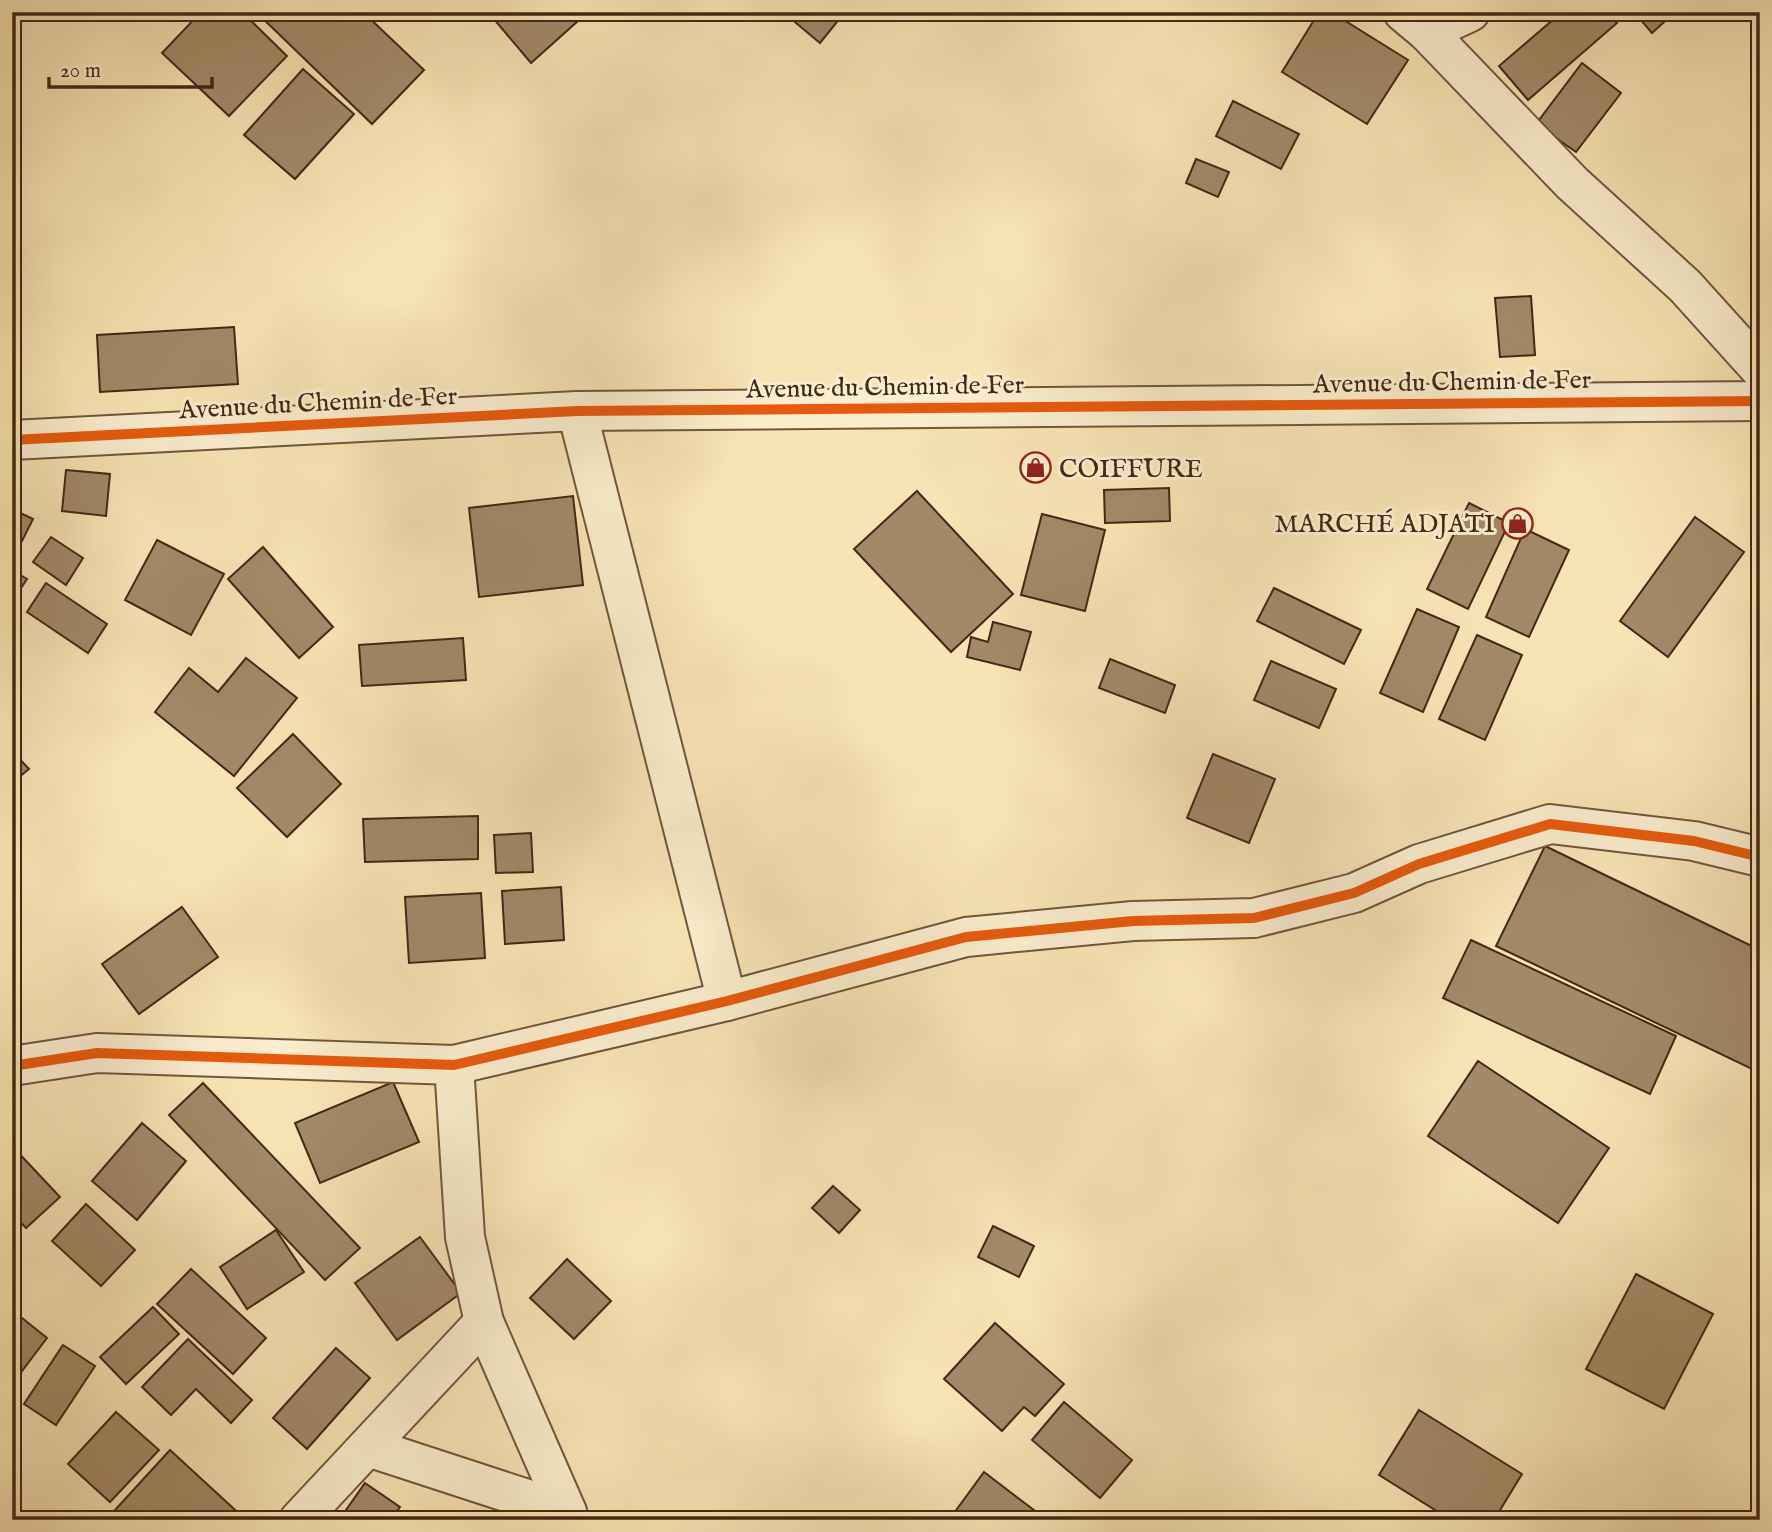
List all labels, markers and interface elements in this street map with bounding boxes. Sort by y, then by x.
scale bar [49,46,212,90]
text: 20 m [60,58,101,85]
street label: Avenue du Chemin de Fer [1312,364,1592,401]
street label: Avenue du Chemin de Fer [745,369,1025,406]
street label: Avenue du Chemin de Fer [177,380,458,427]
shop icon: COIFFURE [1019,451,1053,485]
place label: COIFFURE [1059,453,1203,486]
shop icon: MARCHÉ ADJATI [1501,506,1535,540]
place label: MARCHÉ ADJATI [1274,508,1495,541]

